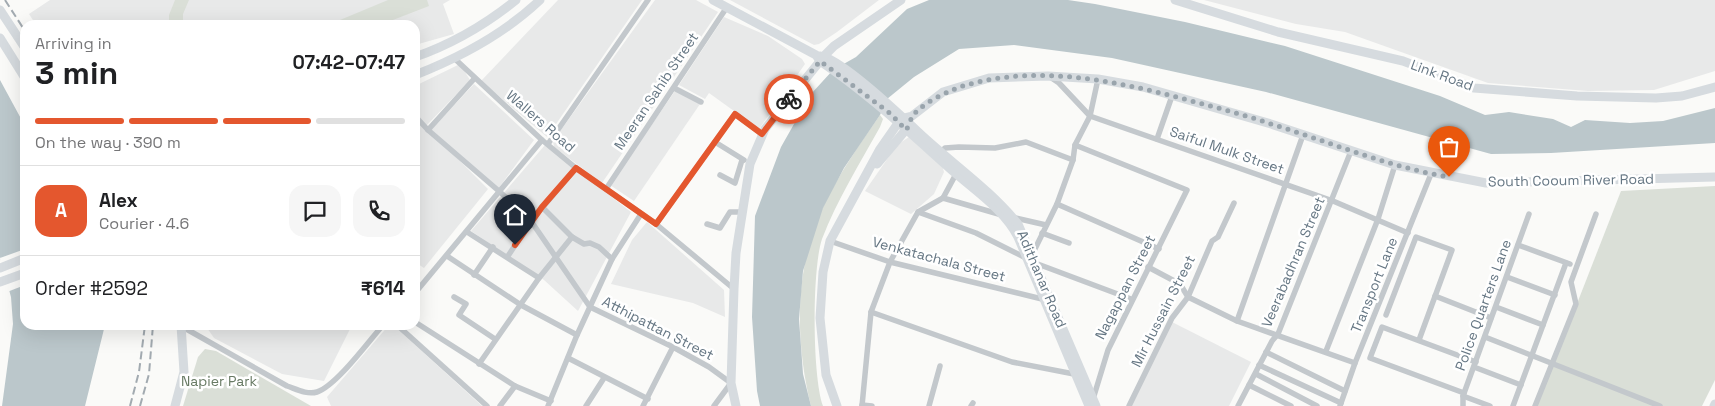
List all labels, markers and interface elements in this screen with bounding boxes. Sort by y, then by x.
street label: Meeran Sahib Street [610,29,702,153]
text: Arriving in [35,33,112,54]
text: 07:42–07:47 [292,50,405,75]
text: 3 min [35,53,118,93]
street label: Link Road [1408,55,1476,95]
courier [764,74,814,124]
icon: bike [775,85,803,113]
street label: Wallers Road [503,86,579,156]
street label: Saiful Mulk Street [1167,122,1287,178]
pin [1428,126,1470,177]
text: On the way · 390 m [35,132,181,153]
icon: bag [1435,133,1463,161]
street label: South Cooum River Road [1488,170,1654,190]
button: chat [289,185,341,237]
button: phone [353,185,405,237]
text: Alex [99,188,138,213]
pin [494,194,536,245]
street label: Veerabadhran Street [1257,194,1329,330]
text: A [55,198,67,223]
icon: home [501,201,529,229]
text: Courier · 4.6 [99,213,189,234]
street label: Adithanar Road [1013,228,1071,330]
street label: Nagappan Street [1091,232,1159,342]
street label: Venkatachala Street [870,233,1008,285]
street label: Transport Lane [1347,234,1401,336]
street label: Police Quarters Lane [1451,237,1515,373]
street label: Mir Hussain Street [1127,252,1199,370]
text: Order #2592 [35,276,148,301]
text: ₹614 [361,276,405,301]
street label: Atthipattan Street [599,292,717,364]
park label: Napier Park [181,372,257,390]

